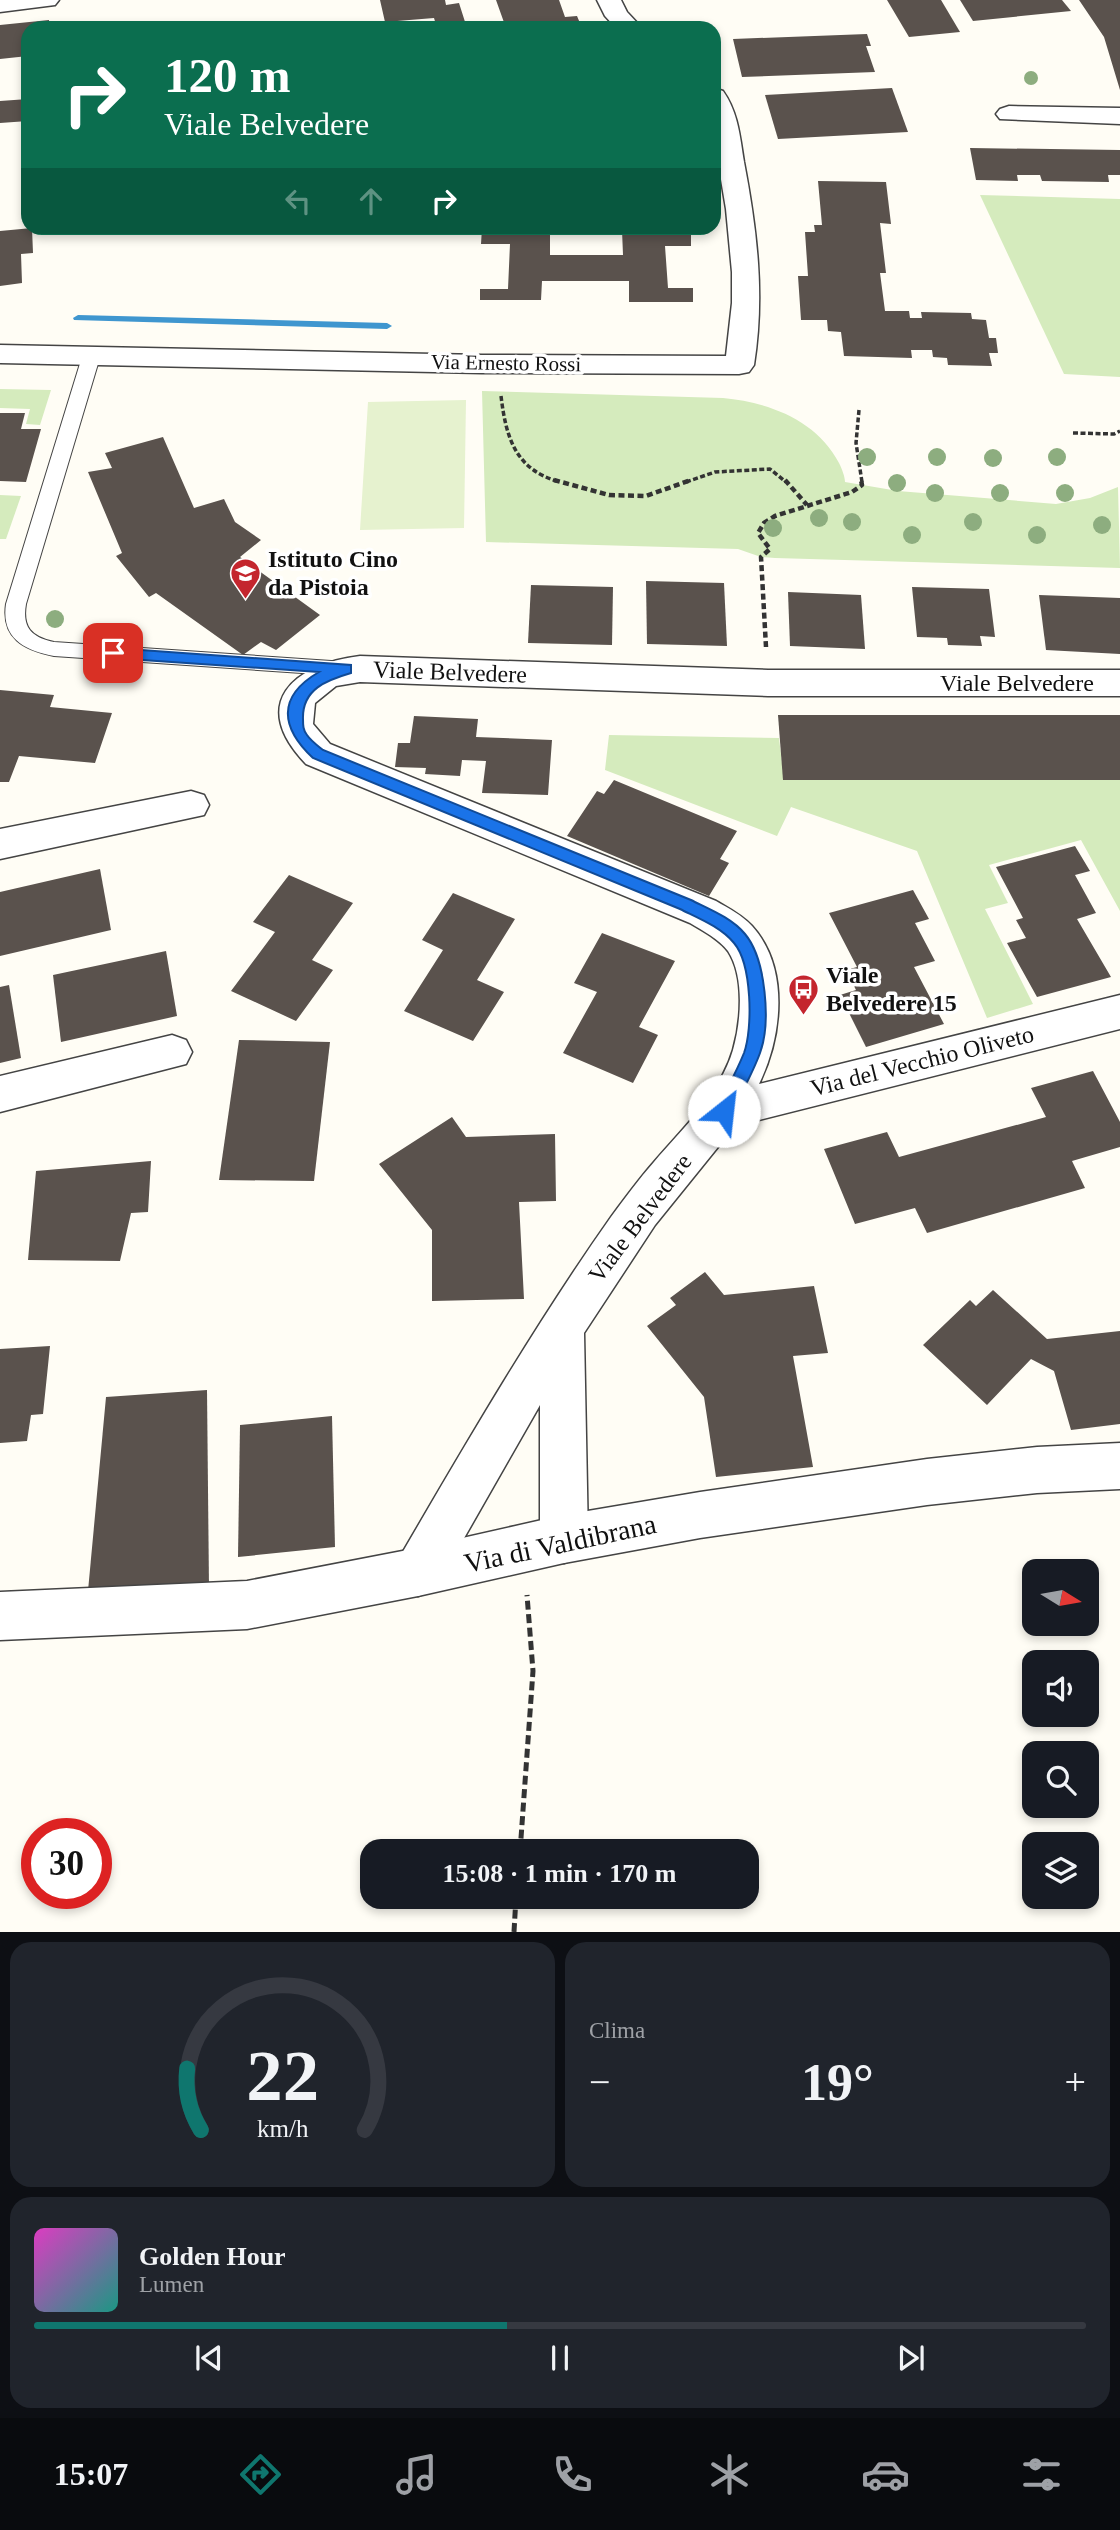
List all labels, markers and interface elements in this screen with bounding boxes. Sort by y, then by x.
text: 120 m [164,48,291,103]
icon: right [49,49,140,140]
text: Viale Belvedere [164,106,369,142]
icon: left [279,182,317,220]
icon: ahead [352,182,390,220]
icon: right [425,182,463,220]
street label: Via Ernesto Rossi [431,350,582,376]
place label: Istituto Cino da Pistoia [268,546,398,600]
school or university icon: Istituto Cino da Pistoia [228,556,262,600]
pin [83,623,143,683]
icon: arrive [94,634,132,672]
street label: Viale Belvedere [373,656,527,688]
street label: Viale Belvedere [940,670,1094,696]
place label: Viale Belvedere 15 [826,962,957,1016]
bus stop icon: Viale Belvedere 15 [786,972,820,1016]
street label: Via del Vecchio Oliveto [808,1021,1036,1101]
position arrow [687,1074,761,1148]
street label: Viale Belvedere [583,1149,697,1287]
street label: Via di Valdibrana [461,1508,659,1579]
north arrow [1022,1559,1099,1636]
map controls [1022,1559,1099,1909]
button: sound [1022,1650,1099,1727]
button: search [1022,1741,1099,1818]
speed limit sign: 30 [21,1818,112,1909]
button: layers [1022,1832,1099,1909]
text: 15:08 · 1 min · 170 m [443,1859,677,1888]
text: Clima [589,2018,645,2043]
text: 22 [246,2036,319,2117]
text: 19° [801,2054,874,2111]
text: − [589,2061,610,2103]
text: + [1065,2061,1086,2103]
text: km/h [257,2115,309,2142]
text: Golden Hour [139,2242,286,2271]
text: Lumen [139,2272,204,2297]
icon: previous [190,2339,228,2377]
icon: pause [541,2339,579,2377]
icon: next [892,2339,930,2377]
icon: directions [236,2450,285,2499]
icon: music [392,2450,441,2499]
icon: phone [548,2450,597,2499]
icon: climate [705,2450,754,2499]
icon: car [861,2450,910,2499]
icon: filters [1017,2450,1066,2499]
text: 15:07 [54,2456,128,2492]

